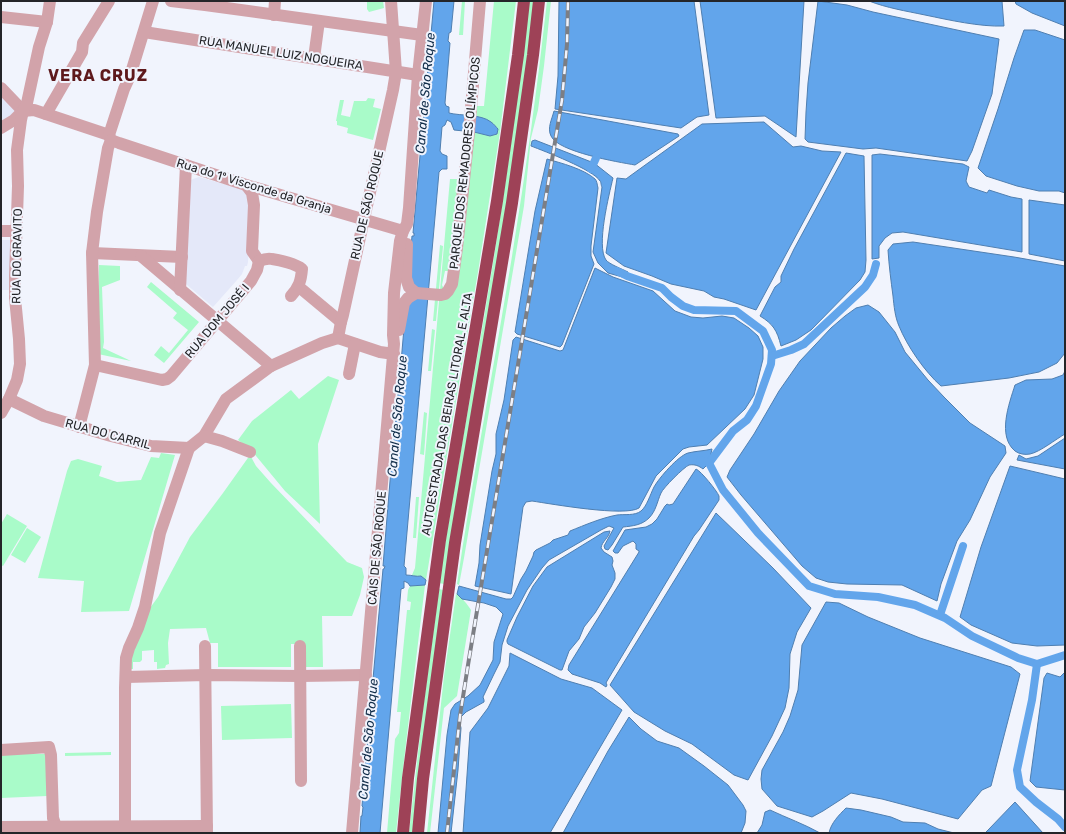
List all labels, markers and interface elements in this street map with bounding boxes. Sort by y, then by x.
water label: Canal de São Roque [412,32,438,154]
street label: RUA MANUEL LUIZ NOGUEIRA [198,33,364,73]
street label: PARQUE DOS REMADORES OLÍMPICOS [447,56,483,270]
district label: VERA CRUZ [48,66,148,85]
street label: RUA DE SÃO ROQUE [348,149,386,261]
street label: Rua do 1º Visconde da Granja [175,156,333,216]
street label: RUA DO GRAVITO [9,208,25,304]
street label: RUA DOM JOSÉ I [182,281,252,361]
street label: AUTOESTRADA DAS BEIRAS LITORAL E ALTA [419,292,475,536]
water label: Canal de São Roque [384,355,410,477]
street label: RUA DO CARRIL [64,416,152,452]
street label: CAIS DE SÃO ROQUE [365,491,389,605]
water label: Canal de São Roque [355,678,381,800]

